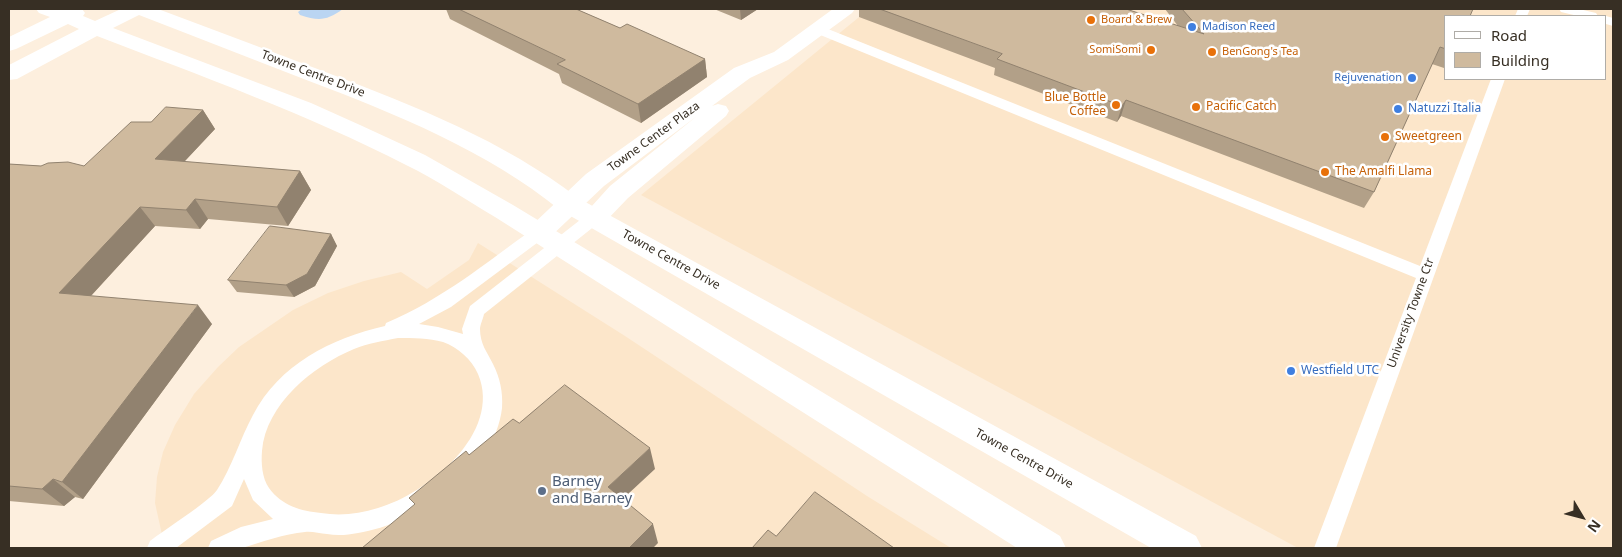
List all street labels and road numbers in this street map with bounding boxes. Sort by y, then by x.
street label: Towne Centre Drive [259,48,367,100]
street label: Towne Center Plaza [605,99,703,175]
street label: Towne Centre Drive [619,227,723,293]
street label: University Towne Ctr [1384,256,1438,370]
street label: Towne Centre Drive [972,426,1076,492]

